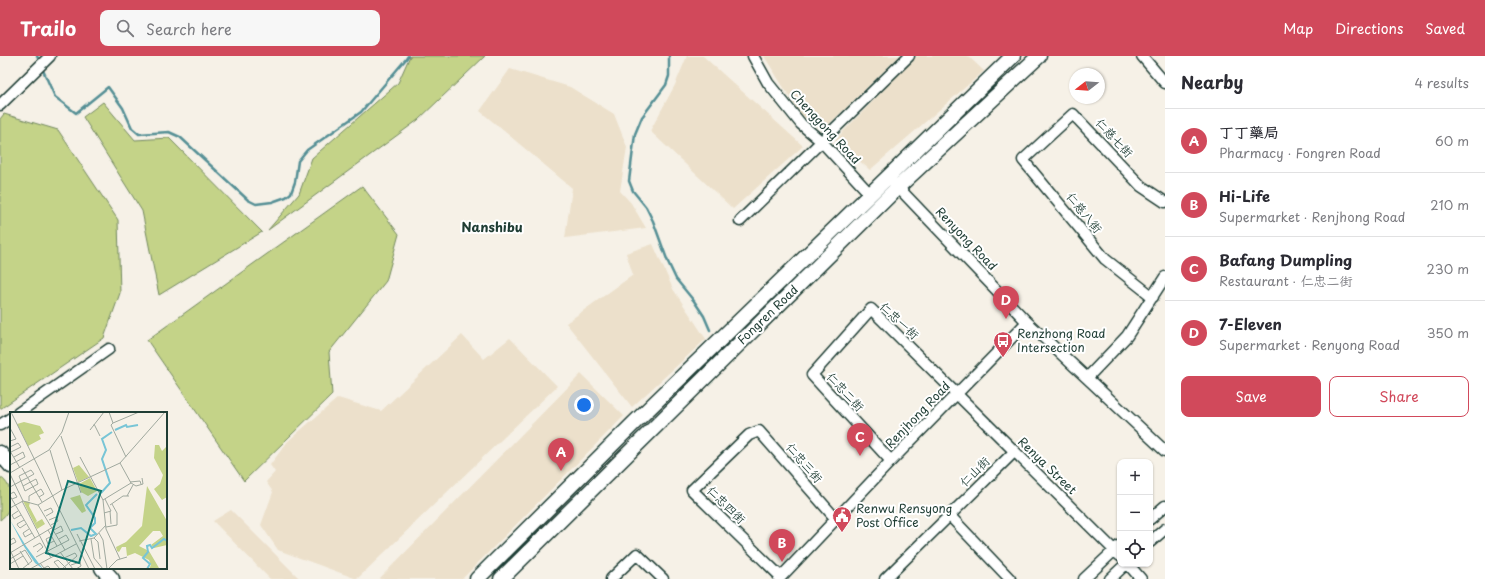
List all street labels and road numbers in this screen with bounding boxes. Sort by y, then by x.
street label: Chenggong Road [786,85,865,168]
street label: 仁慈七街 [1092,114,1138,161]
street label: 仁慈八街 [1063,188,1107,237]
street label: Renyong Road [932,203,1002,274]
street label: Fongren Road [733,280,802,348]
street label: 仁忠一街 [876,297,923,343]
street label: 仁忠二街 [823,368,869,415]
street label: Renjhong Road [881,377,954,452]
street label: Renya Street [1014,433,1081,498]
street label: 仁忠三街 [782,438,827,486]
street label: 仁山街 [955,452,993,490]
street label: 仁忠四街 [703,481,750,527]

